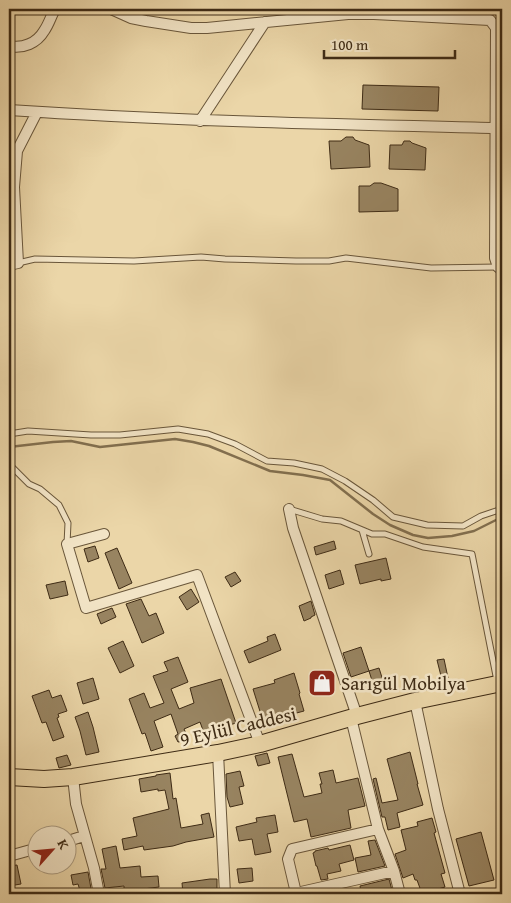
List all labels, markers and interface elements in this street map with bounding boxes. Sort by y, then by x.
scale bar [324,28,455,60]
text: 100 m [331,34,369,55]
shop icon: Sarıgül Mobilya [307,668,337,698]
place label: Sarıgül Mobilya [341,669,466,697]
street label: 9 Eylül Caddesi [177,699,299,753]
north arrow [28,826,78,876]
text: K [53,836,75,853]

